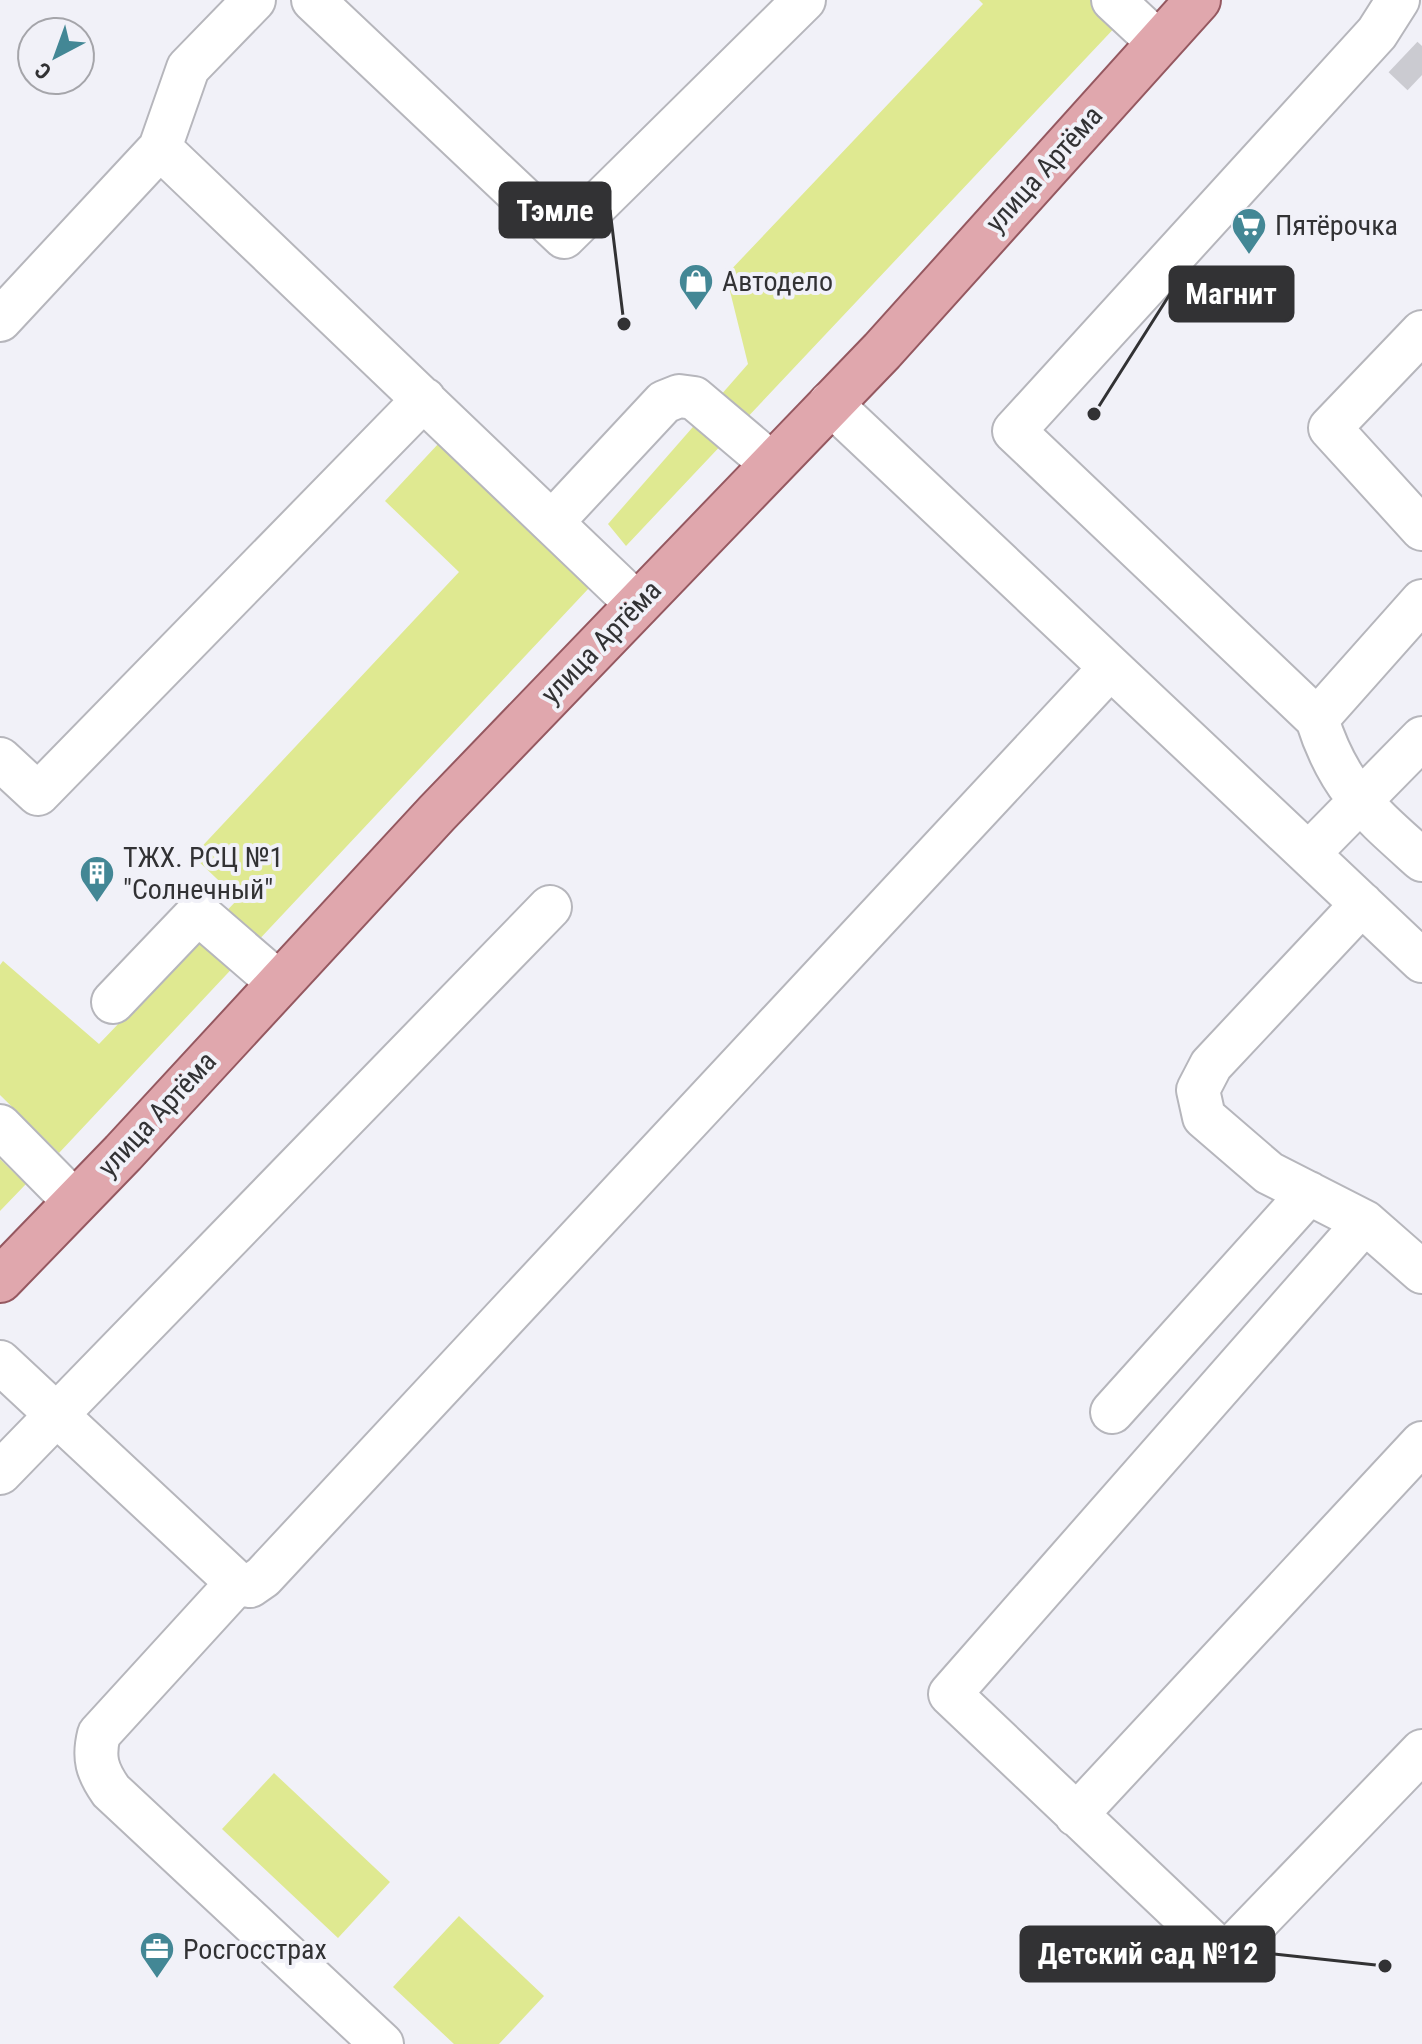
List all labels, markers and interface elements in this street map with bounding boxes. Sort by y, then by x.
north arrow [16,16,96,96]
text: С [30,57,56,84]
street label: улица Артёма [979,99,1109,239]
callout: Тэмле [500,183,610,237]
text: Тэмле [516,193,594,228]
supermarket icon: Пятёрочка [1230,206,1268,256]
place label: Пятёрочка [1275,209,1398,242]
shop icon: Автодело [677,262,715,312]
place label: Автодело [722,265,833,298]
callout: Магнит [1170,267,1293,321]
text: Магнит [1185,276,1277,311]
street label: улица Артёма [534,574,668,710]
place label: ТЖХ. РСЦ №1 "Солнечный" [123,841,283,906]
building icon: ТЖХ. РСЦ №1 "Солнечный" [78,854,116,904]
street label: улица Артёма [91,1045,223,1183]
callout: Детский сад №12 [1021,1927,1274,1981]
office icon: Росгосстрах [138,1930,176,1980]
place label: Росгосстрах [183,1933,327,1966]
text: Детский сад №12 [1038,1936,1258,1971]

